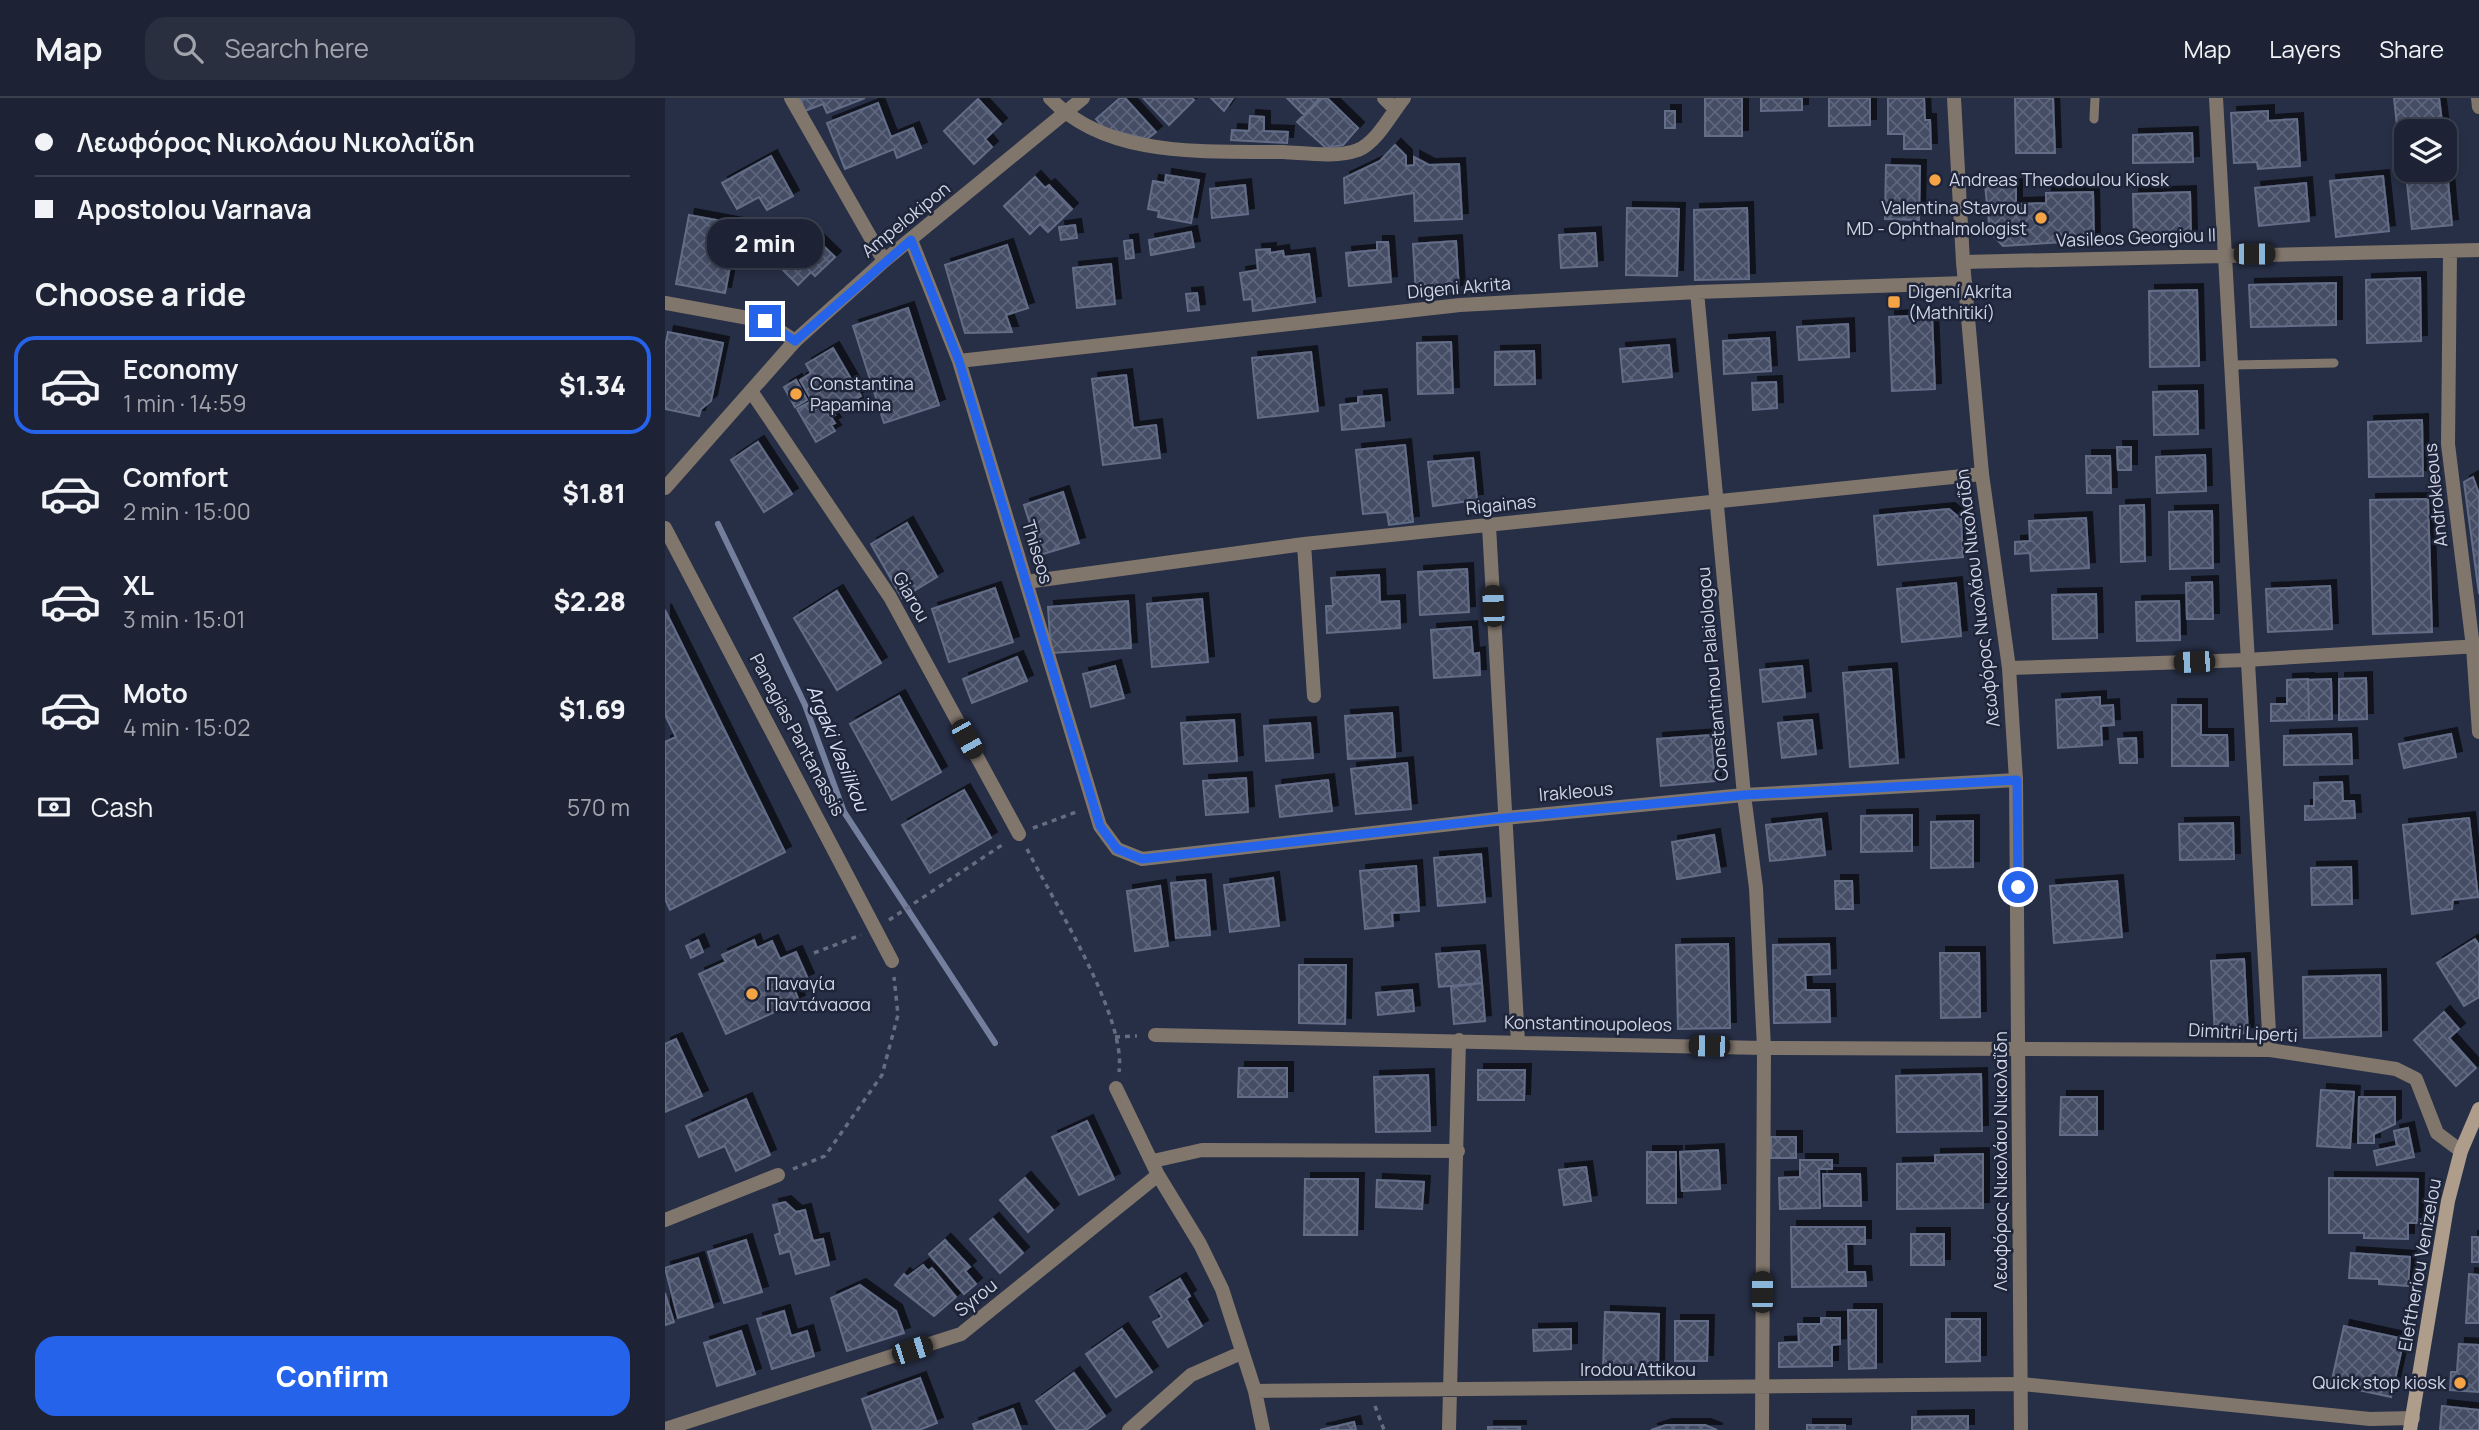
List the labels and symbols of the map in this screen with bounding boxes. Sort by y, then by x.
place label: Andreas Theodoulou Kiosk [1949,167,2170,191]
marker: Andreas Theodoulou Kiosk [1927,172,1943,188]
street label: Ampelokipon [856,176,955,262]
place label: Valentina Stavrou MD - Ophthalmologist [1846,195,2027,240]
marker: Valentina Stavrou MD - Ophthalmologist [2033,210,2049,226]
callout: 2 min [707,220,823,268]
street label: Vasileos Georgiou II [2055,222,2216,252]
car [2234,244,2276,265]
street label: Digeni Akrita [1406,271,1512,303]
place label: Digení Akríta (Mathitikí) [1908,279,2012,324]
marker: Digení Akríta (Mathitikí) [1886,294,1902,310]
route end [749,305,781,337]
place label: Constantina Papamina [810,371,914,416]
marker: Constantina Papamina [788,386,804,402]
street label: Androkleous [2418,442,2452,548]
street label: Λεωφόρος Νικολάου Νικολαΐδη [1949,468,2005,729]
street label: Rigainas [1465,488,1537,520]
street label: Thiseos [1017,517,1059,587]
street label: Constantinou Palaiologou [1691,566,1733,782]
street label: Giarou [888,567,936,626]
car [1482,584,1505,628]
street label: Panagias Pantanassis [745,649,851,820]
car [2173,651,2216,673]
water label: Argaki Vasilikou [801,681,876,817]
car [948,716,987,762]
street label: Irakleous [1538,776,1614,806]
route start [2002,871,2034,903]
place label: Παναγία Παντάνασσα [766,971,871,1016]
marker: Παναγία Παντάνασσα [744,986,760,1002]
street label: Konstantinoupoleos [1504,1010,1672,1036]
street label: Dimitri Liperti [2188,1017,2298,1047]
street label: Λεωφόρος Νικολάου Νικολαΐδη [1988,1031,2012,1291]
car [1688,1035,1731,1057]
street label: Eleftheriou Venizelou [2392,1176,2446,1353]
car [1752,1271,1773,1313]
street label: Syrou [949,1273,1002,1322]
car [889,1334,936,1366]
street label: Irodou Attikou [1580,1357,1696,1381]
place label: Quick stop kiosk [2312,1370,2447,1394]
marker: Quick stop kiosk [2452,1375,2468,1391]

